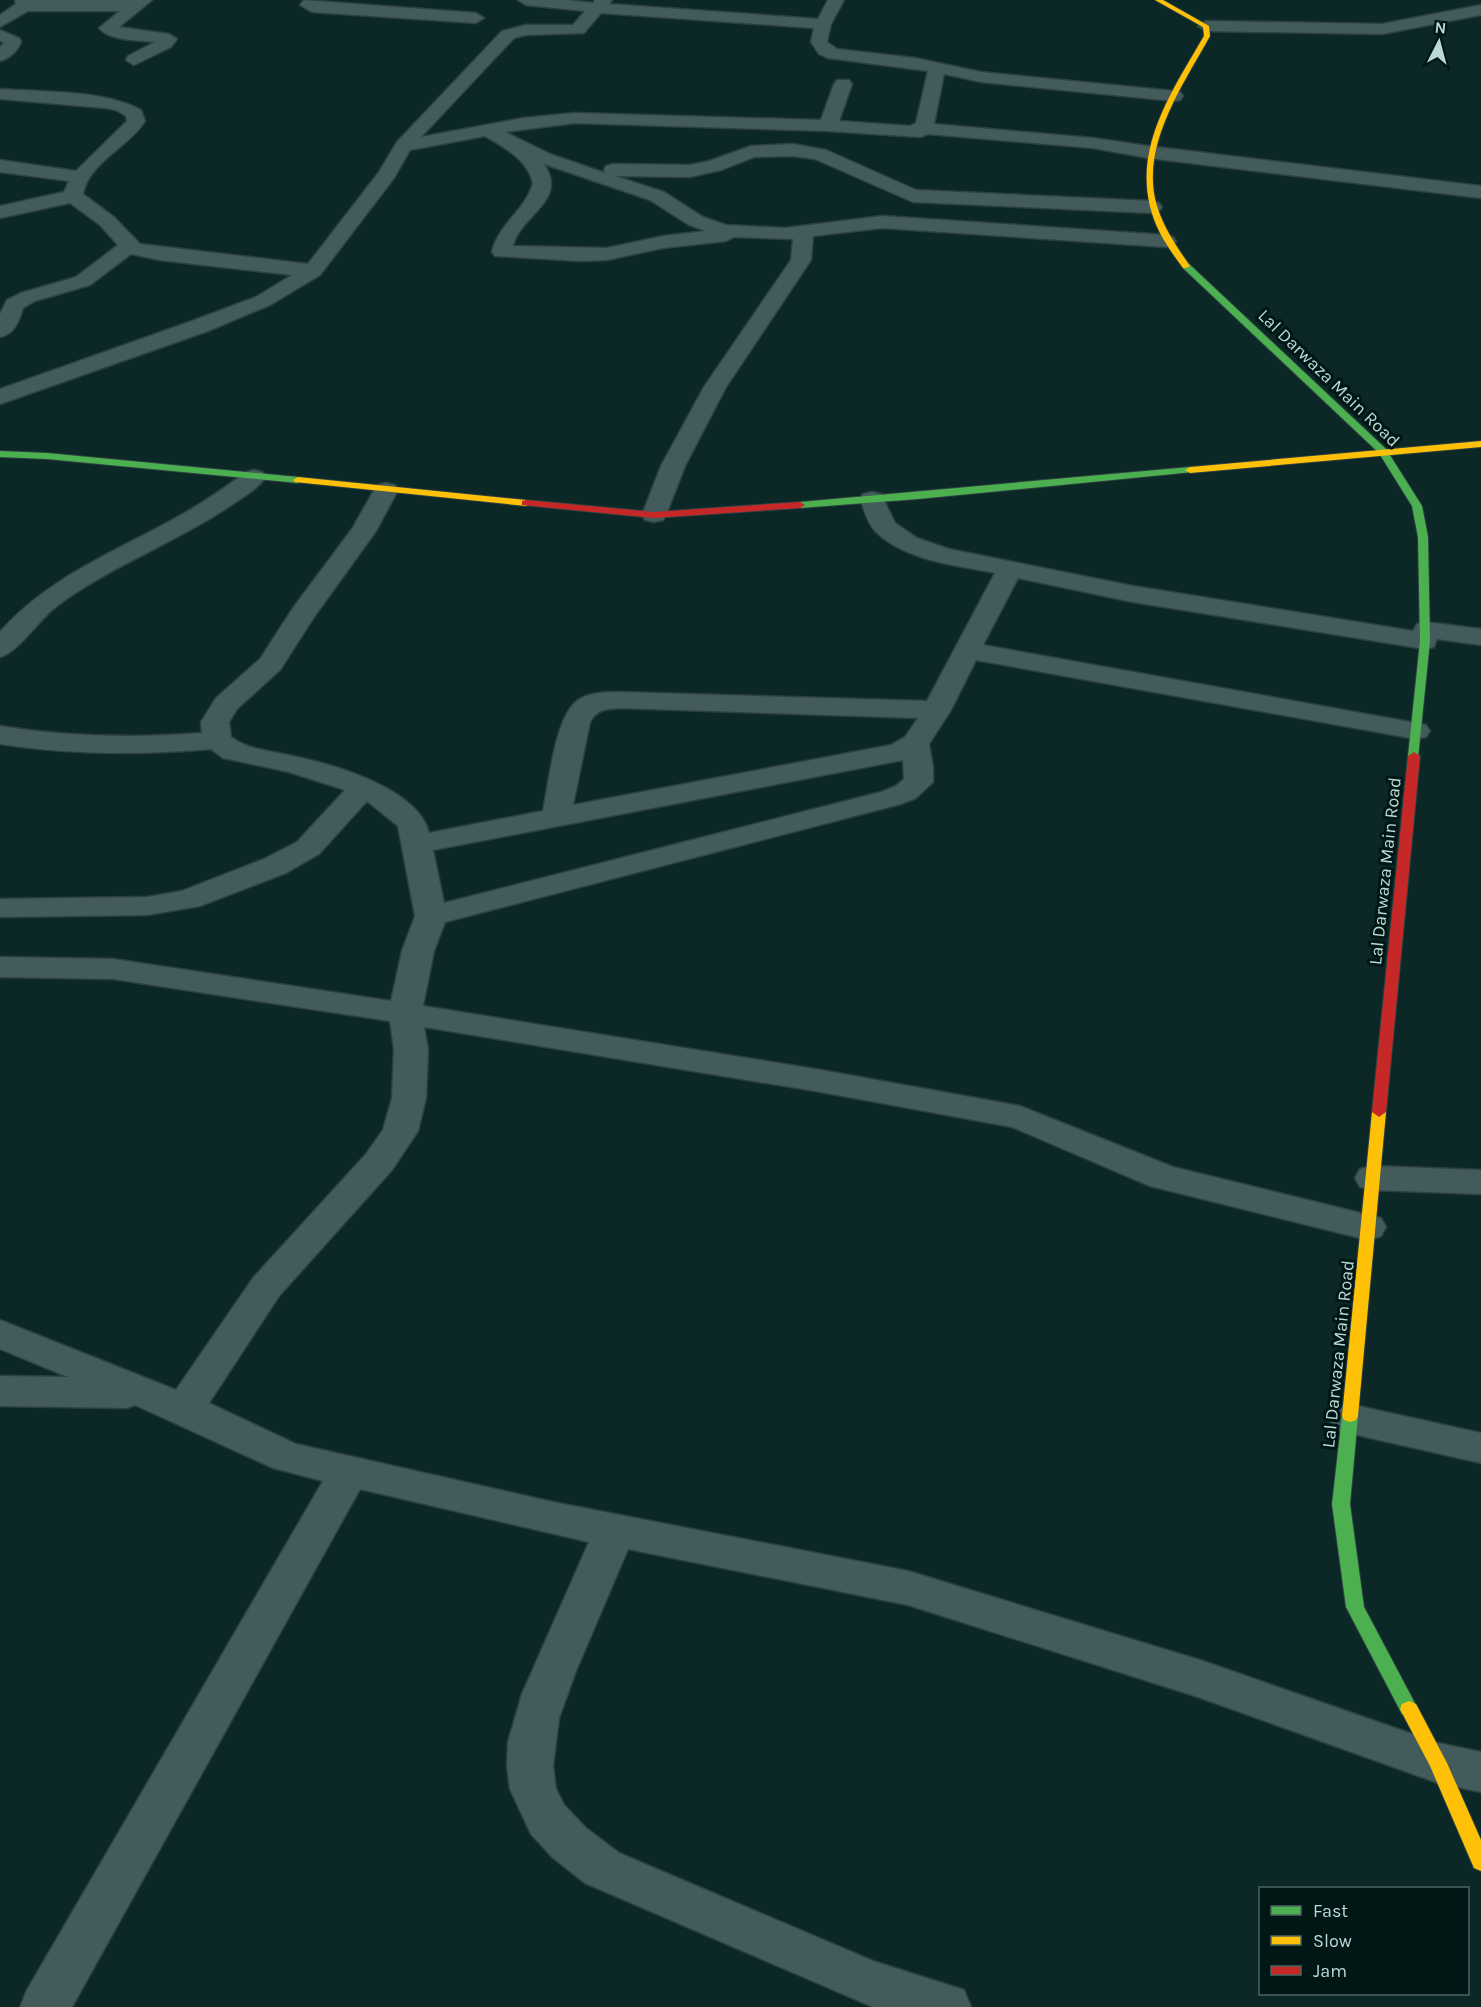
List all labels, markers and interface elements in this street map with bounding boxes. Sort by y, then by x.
north arrow [1409,12,1469,72]
text: N [1434,18,1447,38]
street label: Lal Darwaza Main Road [1253,305,1405,451]
street label: Lal Darwaza Main Road [1364,776,1406,966]
street label: Lal Darwaza Main Road [1317,1259,1359,1449]
legend [1259,1887,1469,1995]
text: Fast [1313,1900,1348,1922]
text: Slow [1313,1930,1352,1952]
text: Jam [1313,1960,1347,1982]

